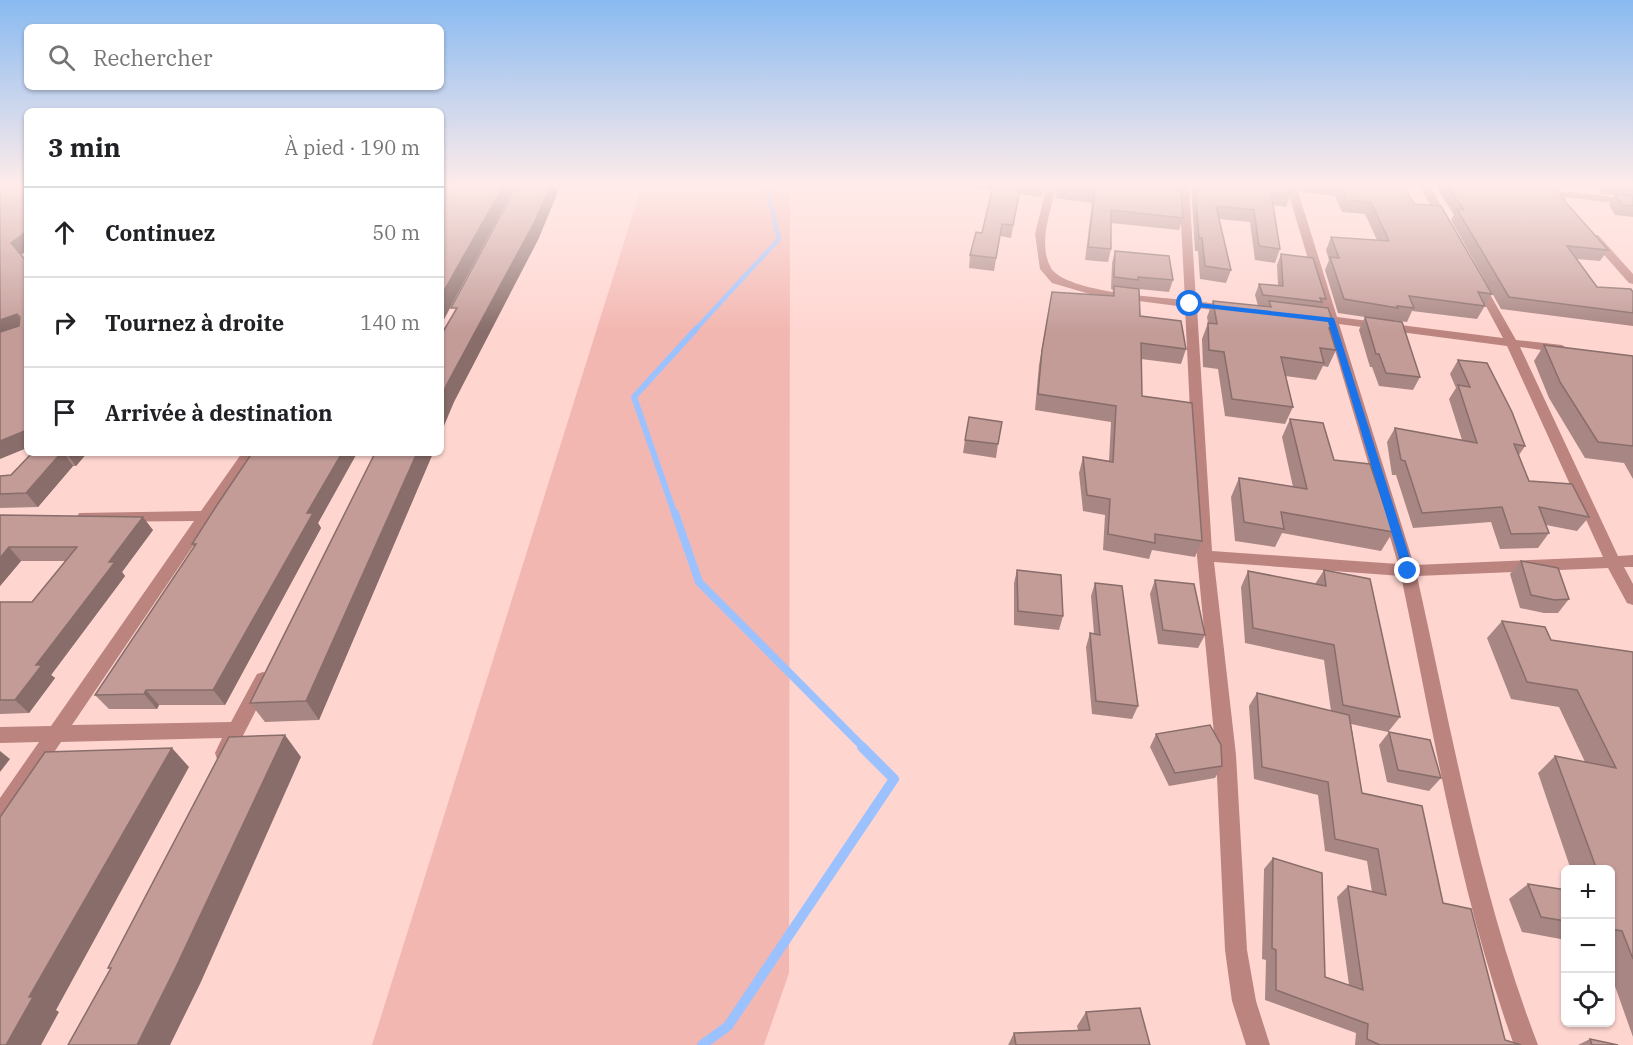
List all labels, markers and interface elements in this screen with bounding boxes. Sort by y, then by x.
search box [24,24,444,90]
icon: search [45,41,78,74]
text: Rechercher [93,43,212,72]
text: 3 min [48,130,121,164]
text: À pied · 190 m [285,134,420,161]
icon: ahead [48,216,81,249]
text: Continuez [105,218,215,247]
text: 50 m [372,219,420,246]
route start [1176,290,1202,316]
icon: right [48,306,81,339]
text: Tournez à droite [105,308,284,337]
text: 140 m [360,309,420,336]
icon: arrive [48,396,81,429]
text: Arrivée à destination [105,398,333,427]
route end [1394,557,1420,583]
map controls [1561,865,1615,1027]
button: + [1561,865,1615,919]
button: − [1561,919,1615,973]
button: locate [1561,973,1615,1027]

